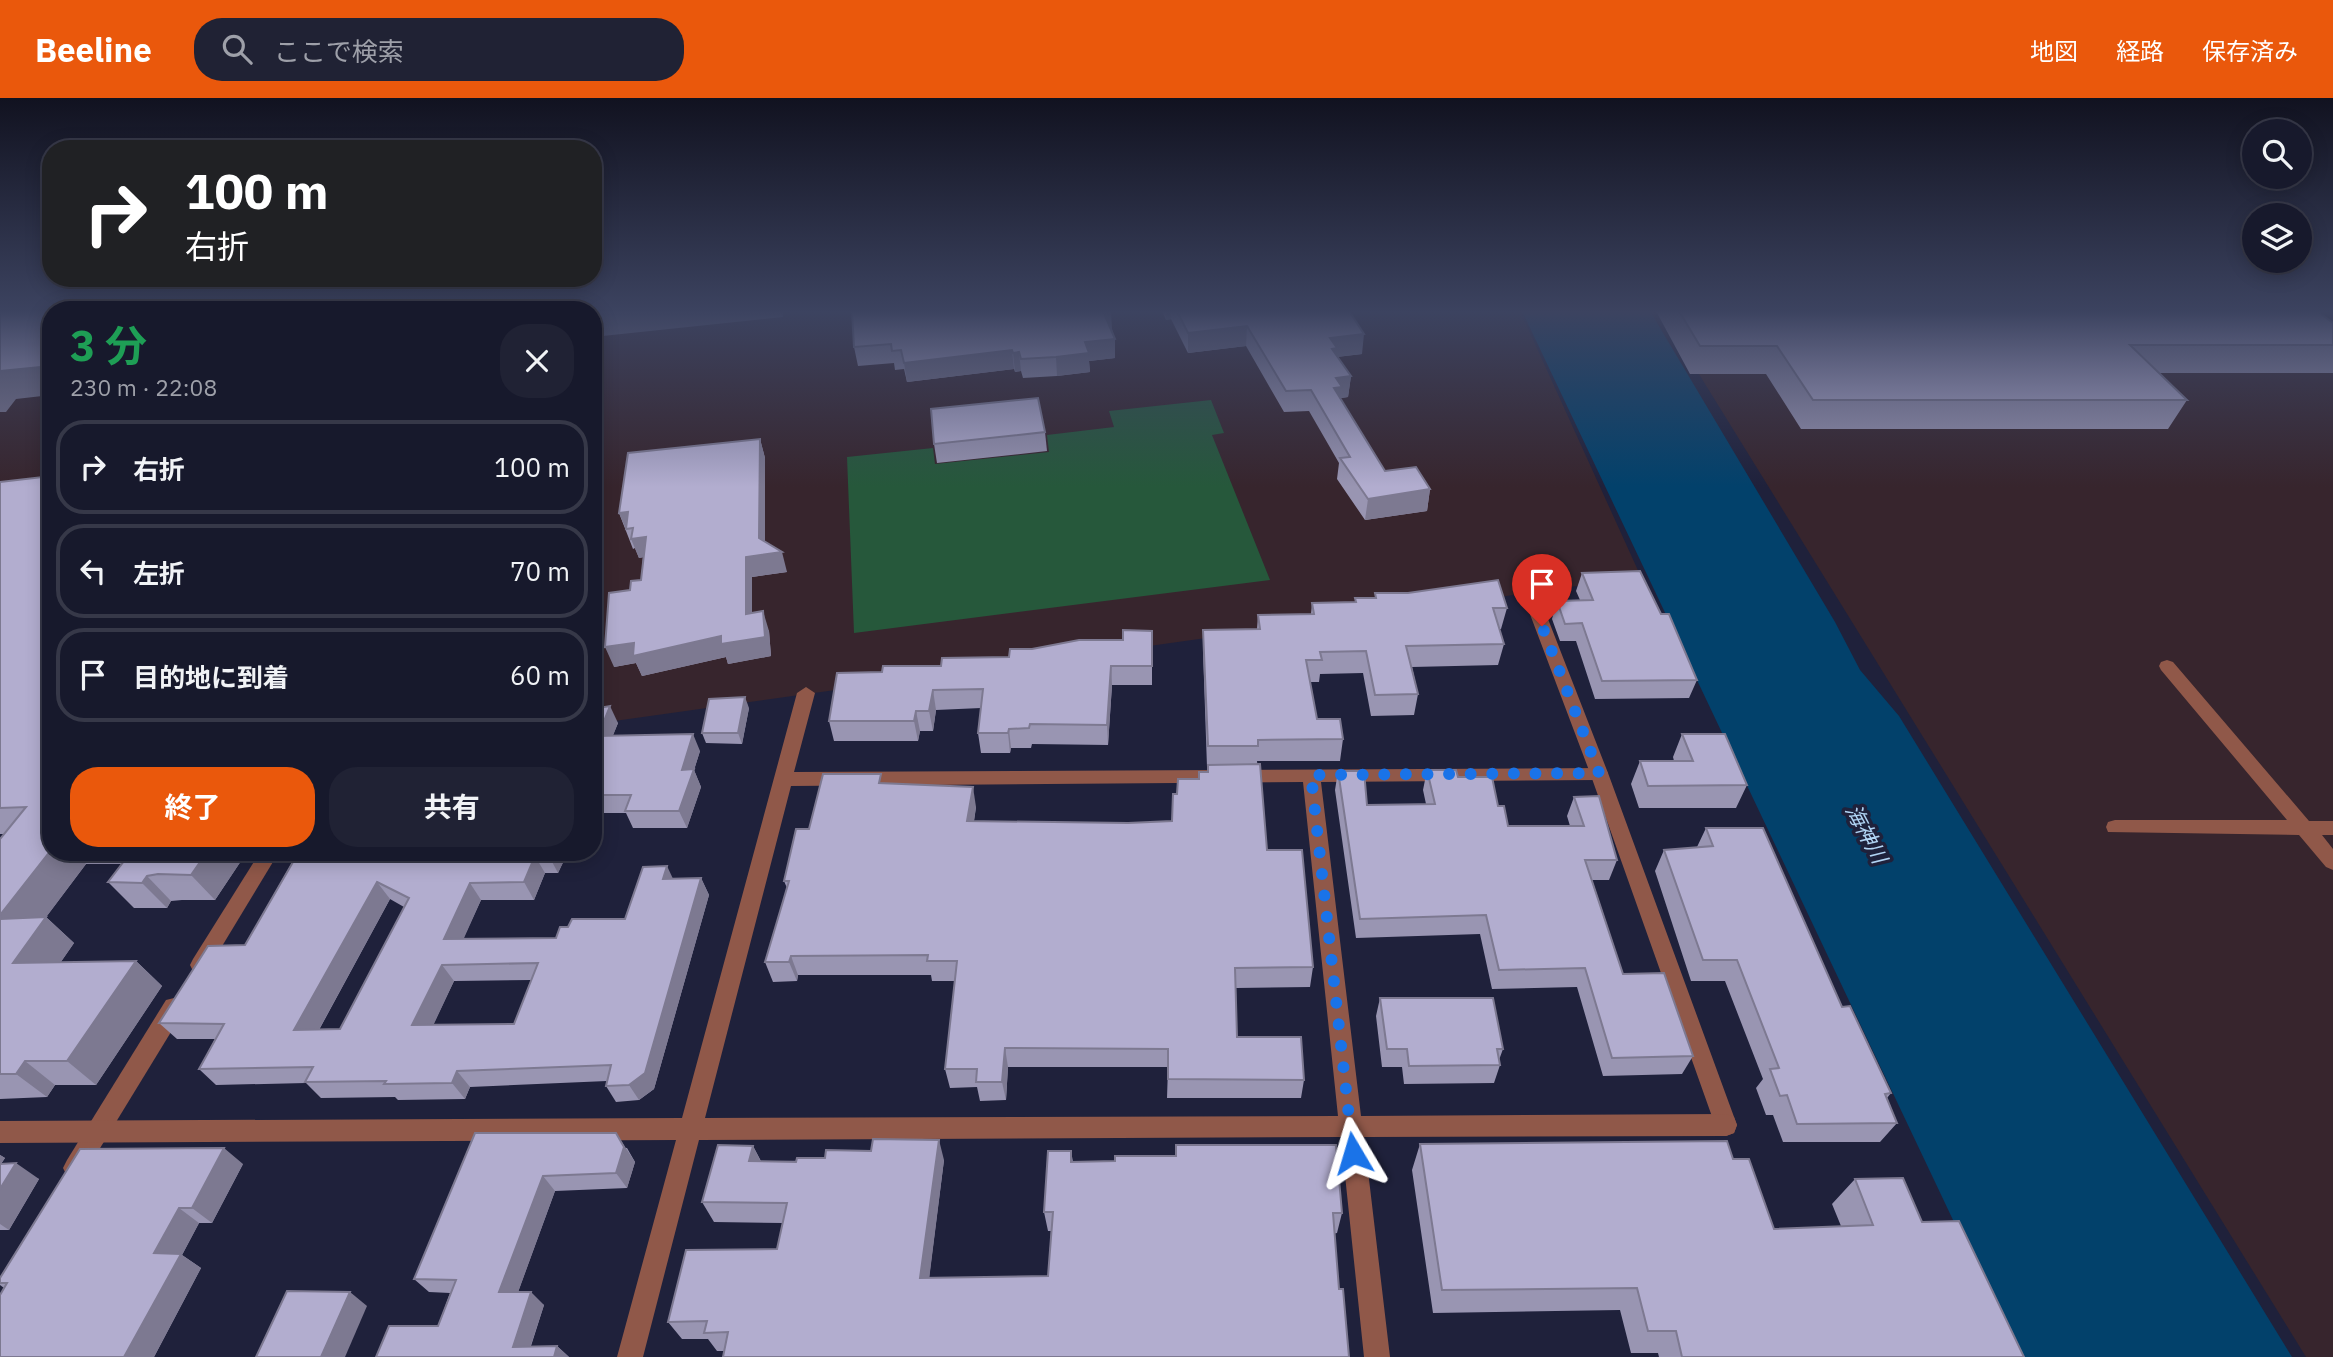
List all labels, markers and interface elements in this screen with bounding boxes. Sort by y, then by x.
search box [194,18,684,81]
text: Beeline [35,28,152,71]
icon: search [218,30,256,68]
text: ここで検索 [274,34,404,68]
text: 地図 [2030,35,2078,67]
text: 経路 [2116,35,2164,67]
text: 保存済み [2202,35,2298,67]
map controls [2242,119,2312,273]
button: search [2242,119,2312,189]
text: 100 m [185,159,329,222]
icon: right [70,168,161,259]
button: layers [2242,203,2312,273]
text: 右折 [185,225,249,267]
text: 3 分 [70,318,147,373]
button: close [500,324,574,398]
text: 230 m · 22:08 [70,372,217,402]
icon: right [74,448,112,486]
text: 100 m [494,450,570,484]
text: 右折 [133,452,185,486]
icon: left [74,552,112,590]
text: 70 m [510,554,570,588]
pin [1512,554,1572,626]
text: 左折 [133,556,185,590]
icon: arrive [1523,565,1561,603]
icon: arrive [74,656,112,694]
text: 60 m [510,658,570,692]
text: 目的地に到着 [133,660,289,694]
button: 終了 [70,767,315,847]
button: 共有 [329,767,574,847]
water label: 海神川 [1840,799,1895,870]
position arrow [1316,1116,1390,1190]

